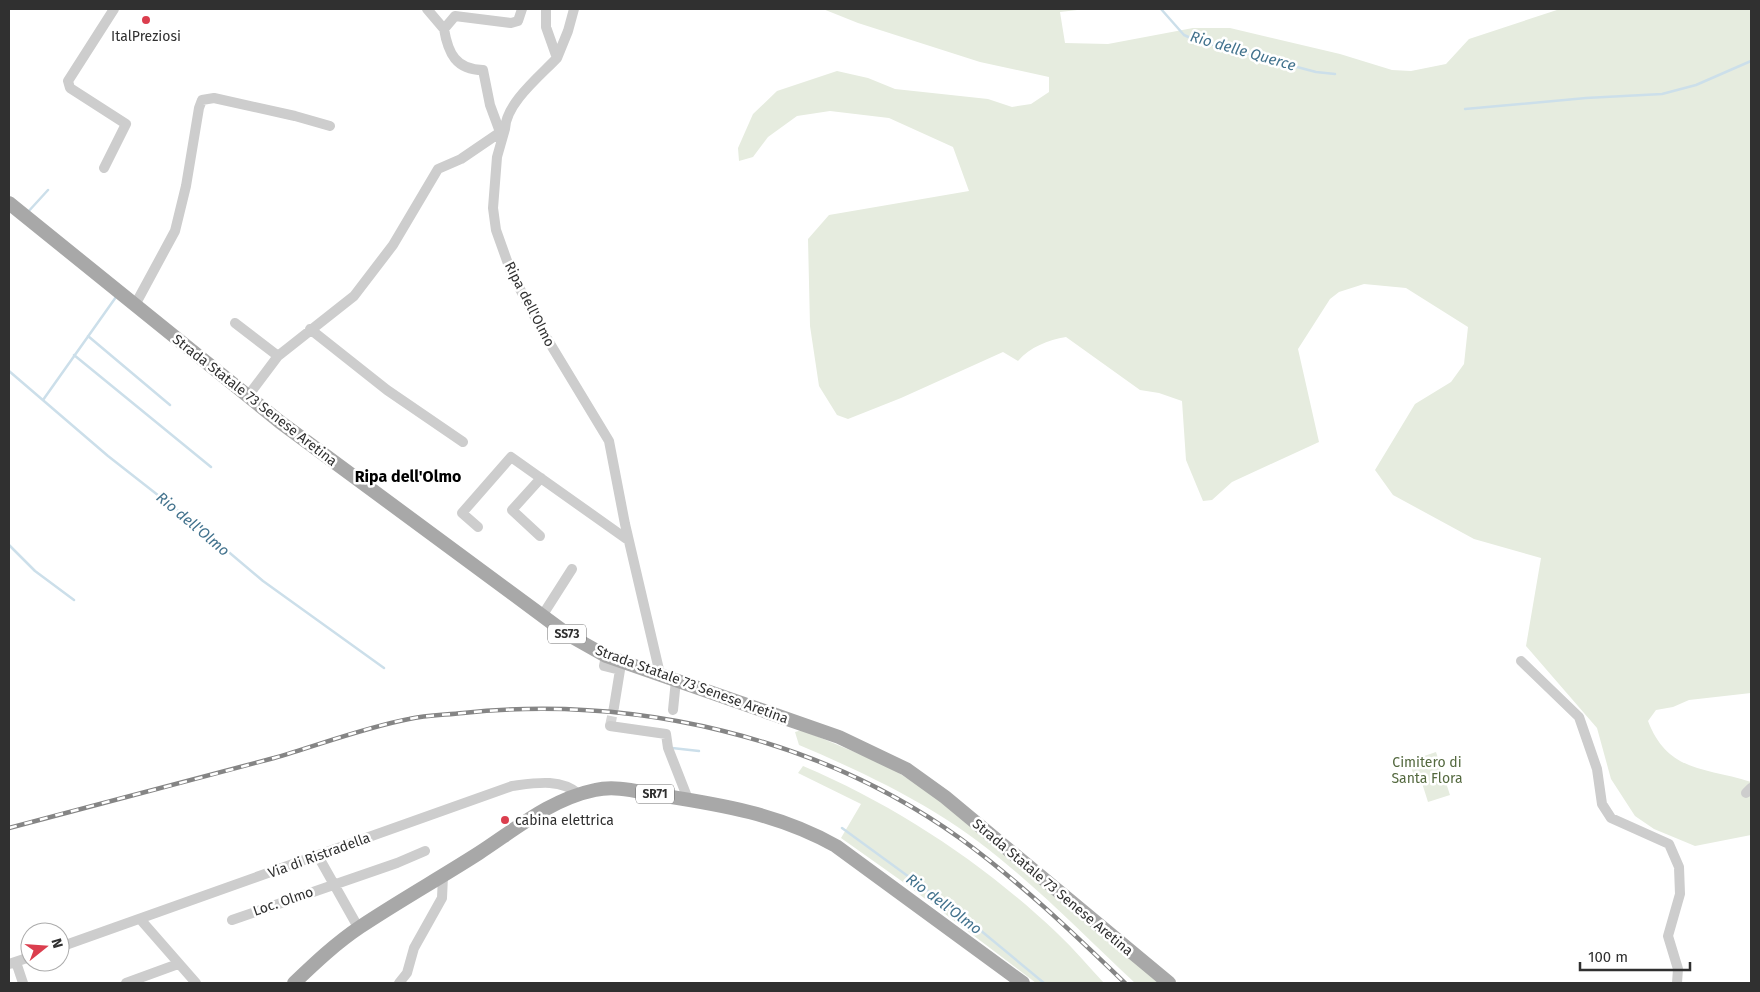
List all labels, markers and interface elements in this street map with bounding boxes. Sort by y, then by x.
marker: ItalPreziosi [140,14,152,26]
water label: Rio delle Querce [1188,27,1298,75]
place label: ItalPreziosi [111,28,181,45]
street label: Ripa dell'Olmo [501,259,558,349]
street label: Strada Statale 73 Senese Aretina [169,331,340,470]
district label: Ripa dell'Olmo [355,467,461,486]
water label: Rio dell'Olmo [153,488,233,560]
road number: SS73 [548,624,586,644]
street label: Strada Statale 73 Senese Aretina [593,642,791,727]
park label: Cimitero di Santa Flora [1391,754,1463,787]
road number: SR71 [636,784,674,804]
place label: cabina elettrica [515,812,614,829]
marker: cabina elettrica [499,814,511,826]
street label: Strada Statale 73 Senese Aretina [969,815,1136,959]
street label: Via di Ristradella [266,829,373,882]
water label: Rio dell'Olmo [903,870,985,938]
street label: Loc. Olmo [251,883,316,920]
north arrow [20,922,70,972]
text: N [47,936,66,950]
scale bar [1580,940,1690,972]
text: 100 m [1588,948,1628,966]

